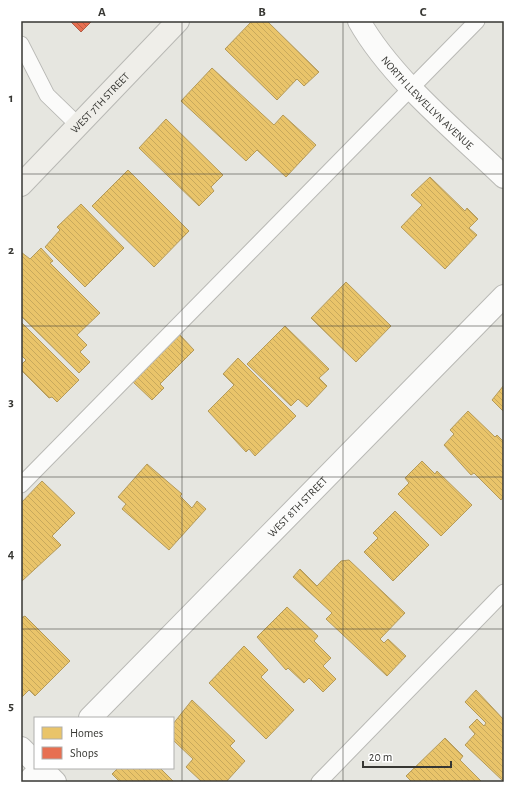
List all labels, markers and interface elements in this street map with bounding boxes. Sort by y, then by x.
text: A [98,6,106,19]
text: B [258,6,266,19]
text: C [420,6,427,19]
street label: NORTH LLEWELLYN AVENUE [380,54,476,152]
street label: WEST 7TH STREET [68,70,132,135]
text: 1 [9,92,13,105]
text: 2 [8,244,14,257]
text: 3 [8,396,14,409]
street label: WEST 8TH STREET [265,474,330,539]
text: 4 [8,548,15,561]
text: 5 [8,700,14,713]
legend [34,717,174,769]
text: Homes [70,727,103,739]
scale bar [363,743,451,769]
text: Shops [70,747,98,759]
text: 20 m [369,751,392,763]

